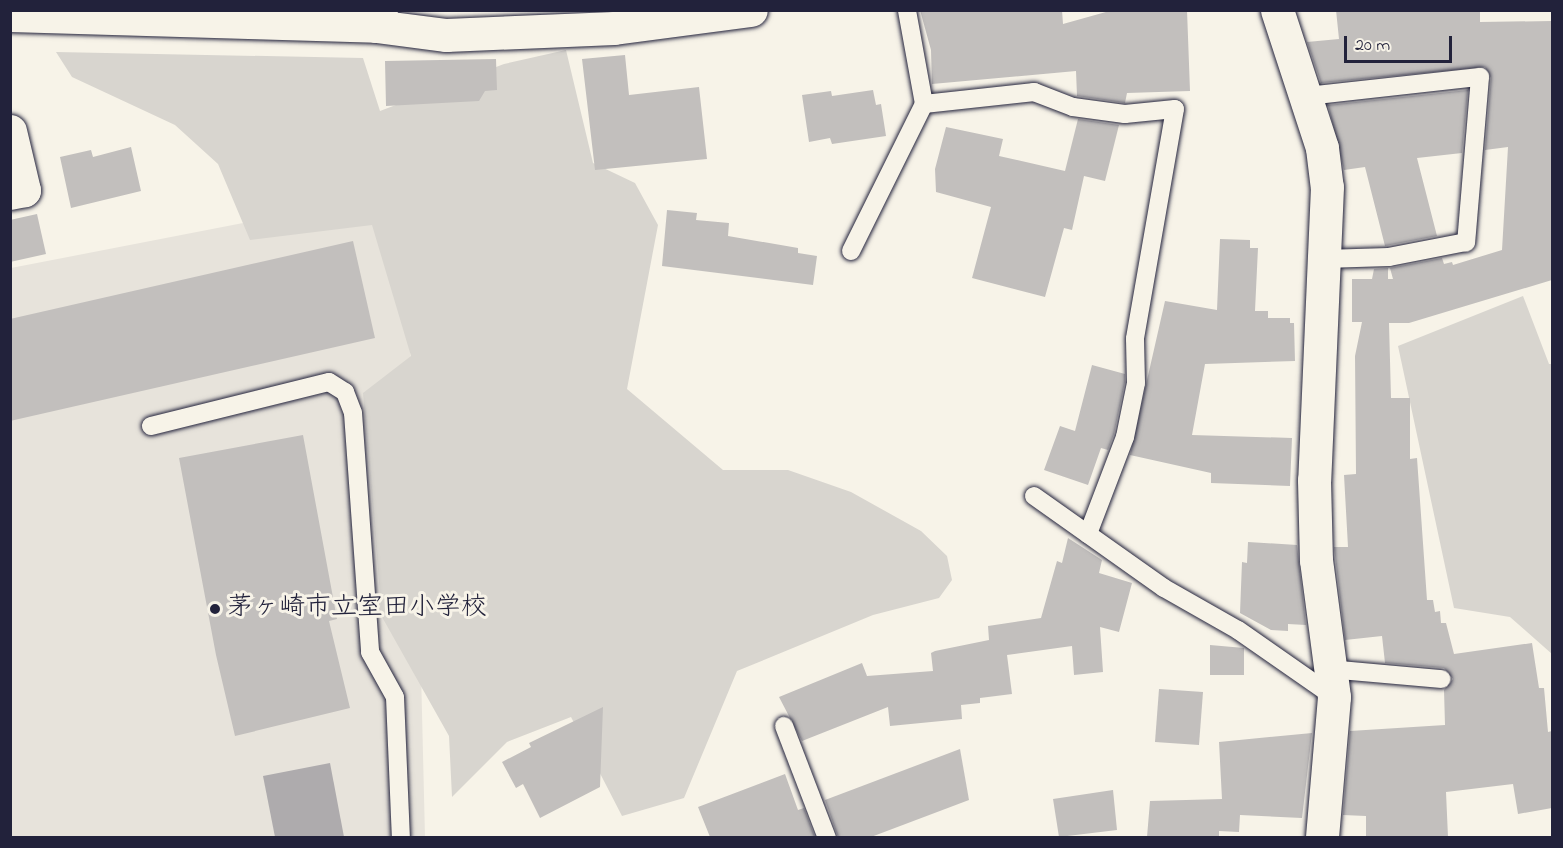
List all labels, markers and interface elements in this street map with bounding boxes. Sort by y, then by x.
scale bar [1347,24,1455,62]
text: 20 m [1355,33,1390,59]
place label: 茅ヶ崎市立室田小学校 [227,593,487,625]
marker: 茅ヶ崎市立室田小学校 [208,602,222,616]

